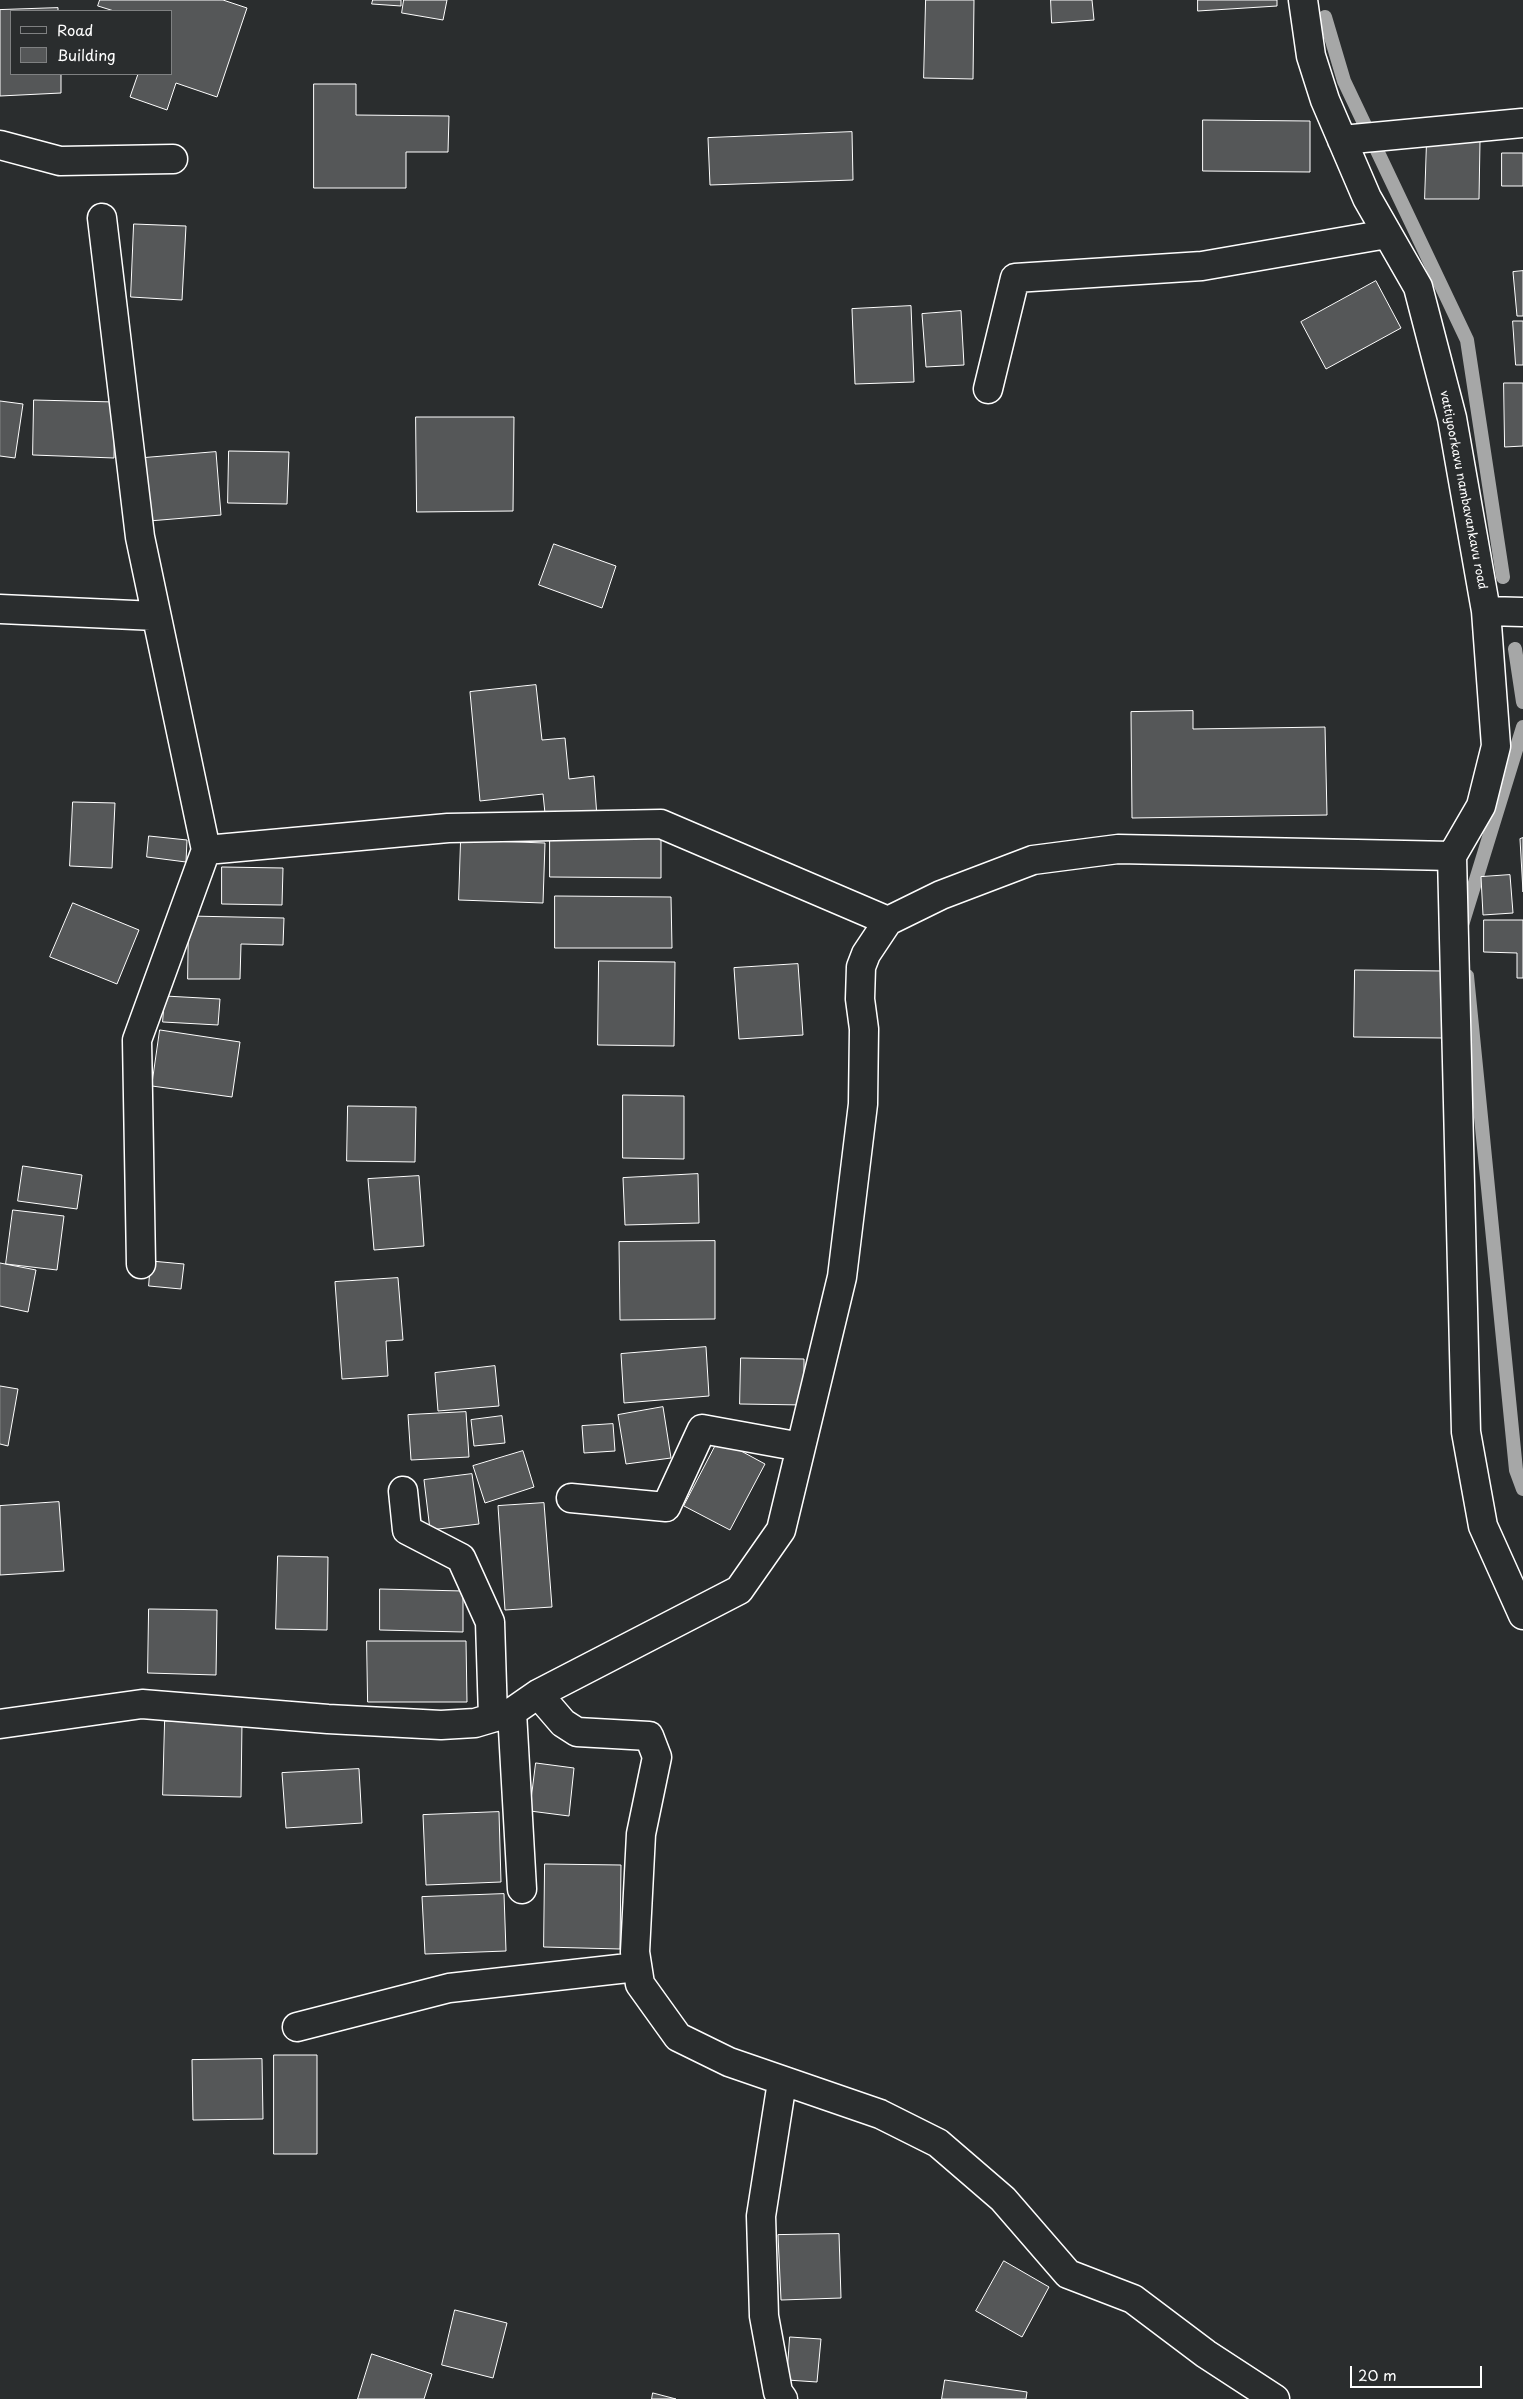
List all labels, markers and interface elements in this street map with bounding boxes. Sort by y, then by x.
legend [10,10,172,75]
text: Road [57,18,93,41]
text: Building [57,43,116,66]
street label: vattiyoorkavu nambavankavu road [1437,389,1489,591]
scale bar [1353,2356,1486,2388]
text: 20 m [1358,2363,1397,2386]

